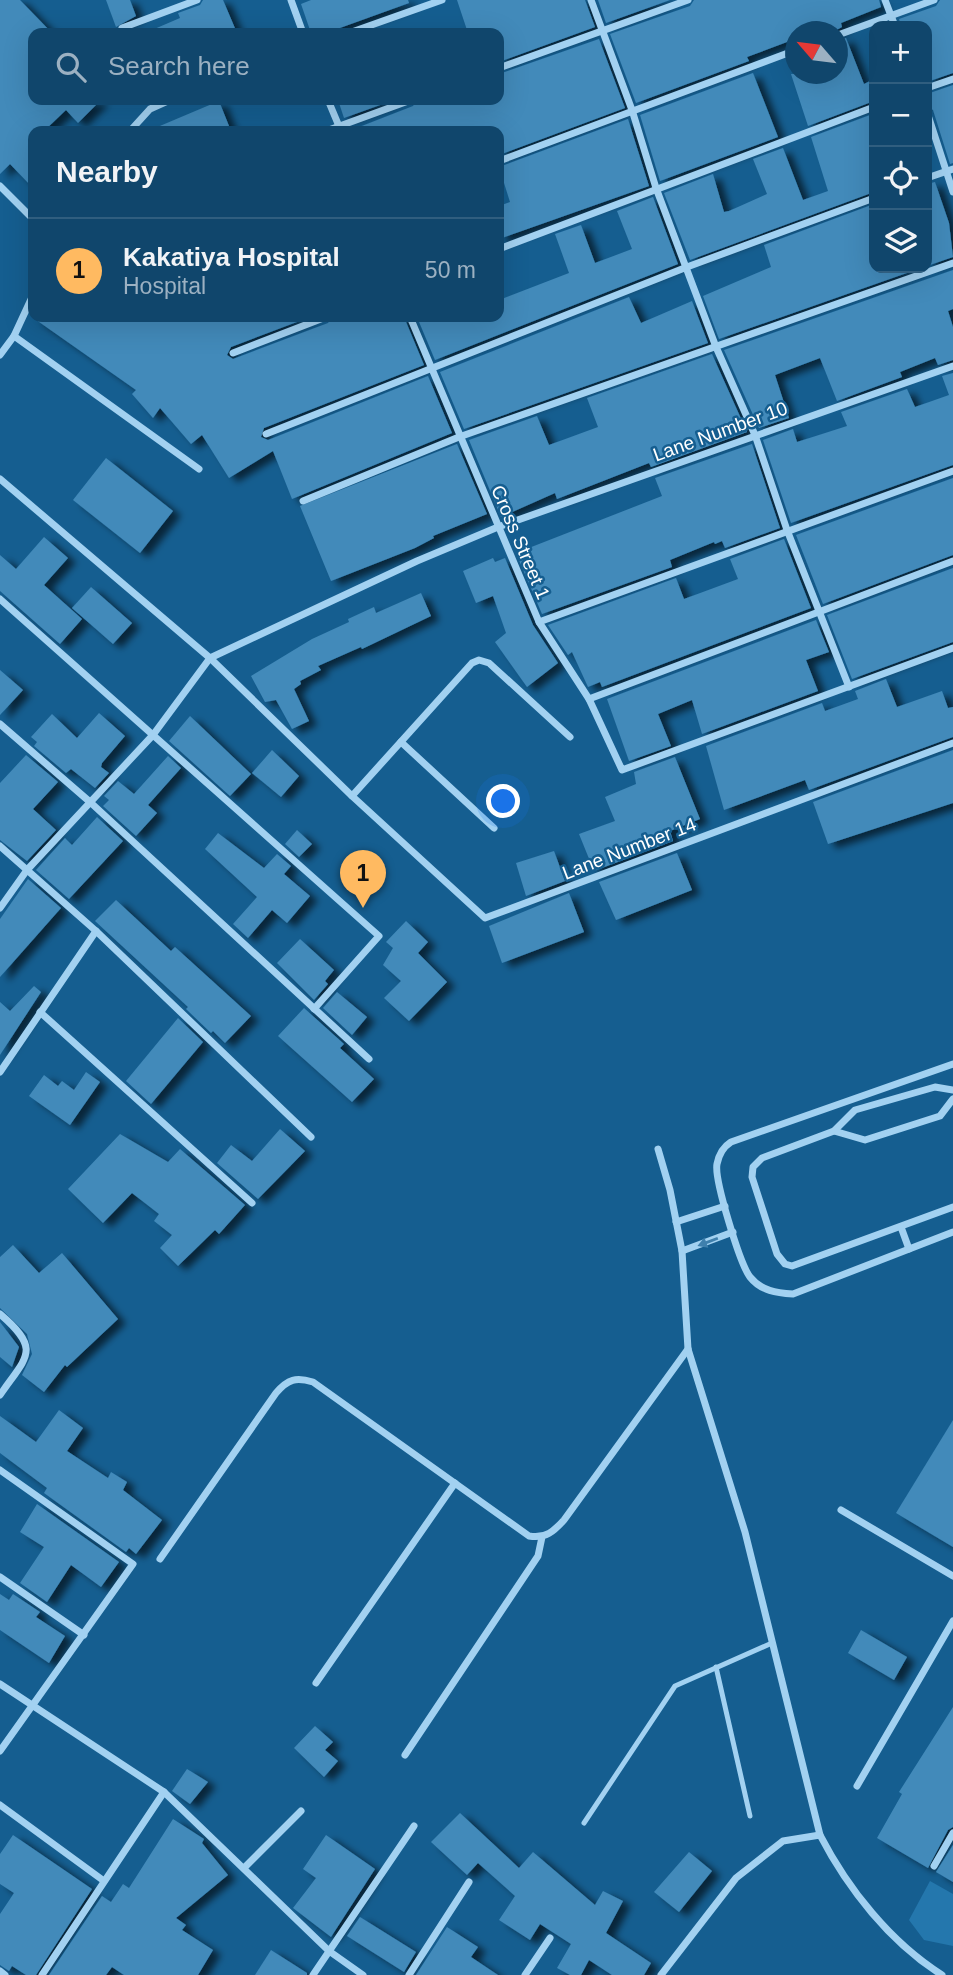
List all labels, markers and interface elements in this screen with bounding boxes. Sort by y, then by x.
north arrow [785,21,848,84]
map controls [869,21,932,273]
button: + [869,21,932,84]
search box [28,28,504,105]
icon: search [52,48,90,86]
text: Search here [108,51,250,81]
button: − [869,84,932,147]
button: locate [869,147,932,210]
text: Nearby [56,155,158,188]
button: layers [869,210,932,273]
text: Kakatiya Hospital [123,242,340,272]
text: 1 [73,257,85,283]
text: 50 m [425,257,476,283]
text: Hospital [123,273,206,299]
street label: Lane Number 10 [650,397,790,466]
street label: Cross Street 1 [487,482,554,602]
your location [486,784,520,818]
street label: Lane Number 14 [559,813,699,884]
pin: 1 [340,850,386,908]
one-way arrow [697,1236,718,1247]

